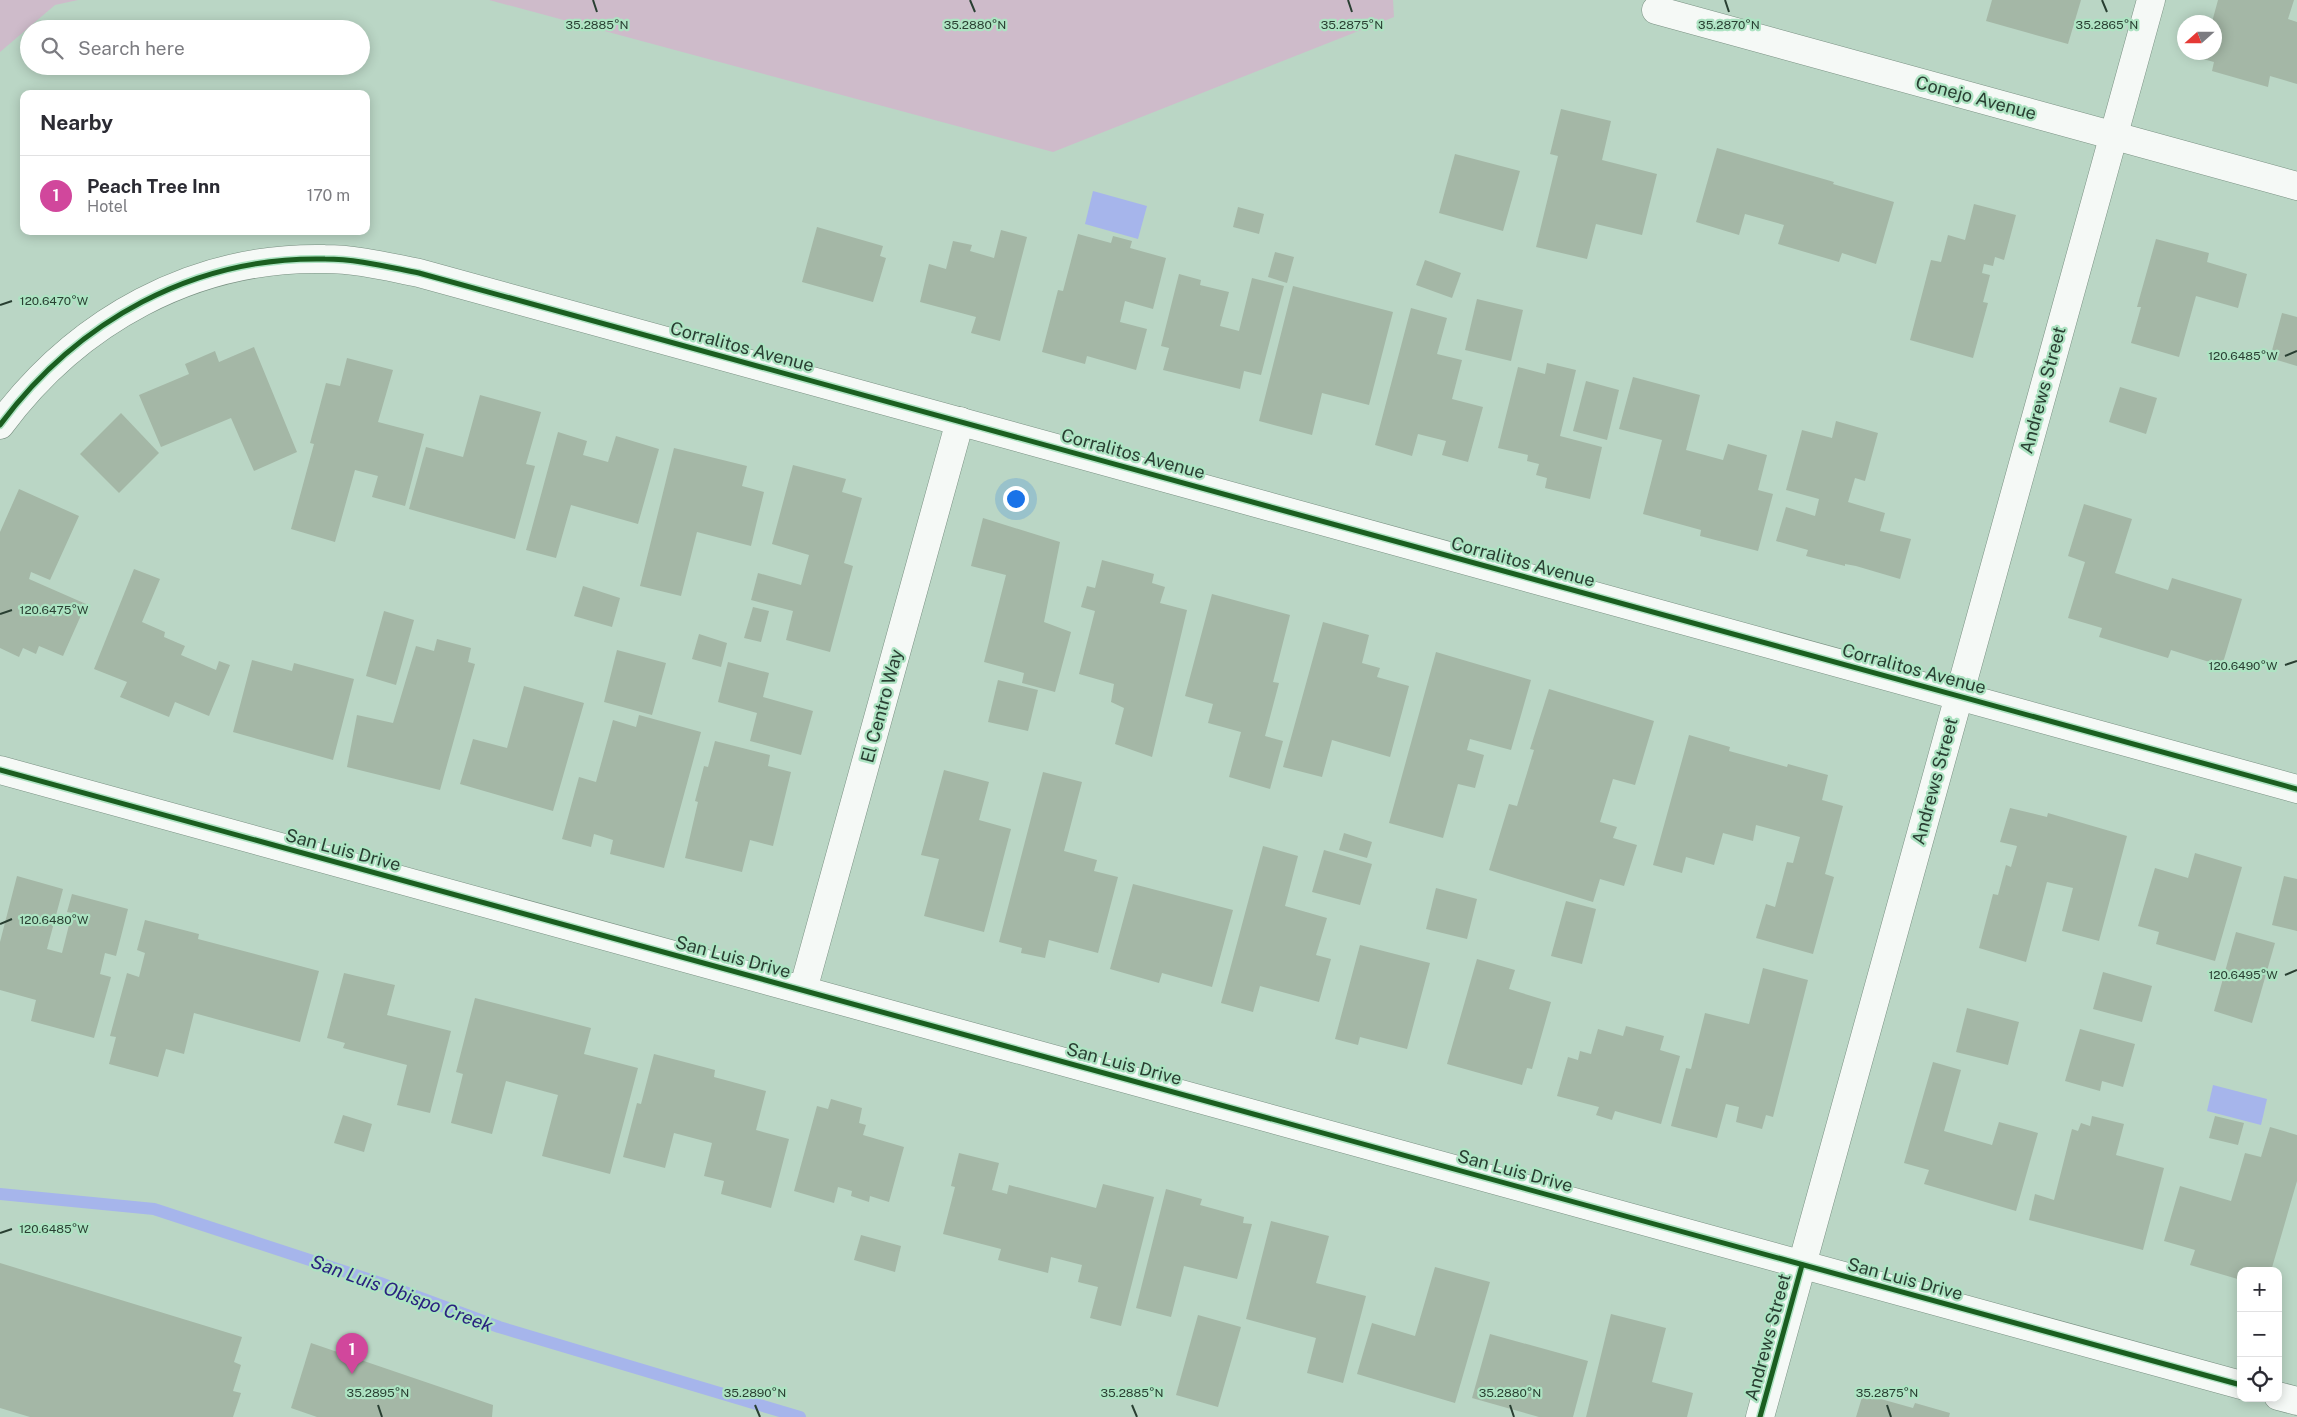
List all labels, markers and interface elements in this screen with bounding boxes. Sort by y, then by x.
north arrow [2177,15,2222,60]
text: 35.2885°N [565,18,629,32]
text: 35.2880°N [944,18,1006,32]
text: 35.2875°N [1321,18,1383,32]
text: 35.2870°N [1698,18,1760,32]
text: 35.2865°N [2076,18,2138,32]
search box [20,20,370,75]
icon: search [38,34,66,62]
text: Search here [78,37,185,59]
street label: Conejo Avenue [1913,71,2039,124]
text: Nearby [40,110,113,135]
text: Peach Tree Inn [87,175,220,197]
text: 1 [53,186,59,205]
text: 170 m [307,186,350,205]
text: Hotel [87,197,128,216]
text: 120.6470°W [20,294,89,308]
street label: Corralitos Avenue [668,317,816,376]
street label: Andrews Street [2015,324,2070,456]
text: 120.6485°W [2208,349,2278,363]
street label: Corralitos Avenue [1059,424,1207,483]
your location [1003,486,1029,512]
street label: Corralitos Avenue [1449,532,1597,591]
text: 120.6475°W [20,603,89,617]
street label: Corralitos Avenue [1840,639,1988,698]
street label: El Centro Way [856,646,907,765]
text: 120.6490°W [2209,659,2278,673]
street label: Andrews Street [1907,715,1962,847]
street label: San Luis Drive [283,824,403,875]
text: 120.6480°W [19,913,89,927]
street label: San Luis Drive [673,931,793,982]
text: 120.6495°W [2208,968,2278,982]
street label: San Luis Drive [1064,1038,1184,1089]
street label: San Luis Drive [1455,1145,1575,1196]
text: 120.6485°W [19,1222,89,1236]
water label: San Luis Obispo Creek [308,1250,497,1336]
street label: San Luis Drive [1845,1253,1965,1304]
map controls [2237,1267,2282,1402]
button: + [2237,1267,2282,1312]
street label: Andrews Street [1740,1271,1795,1403]
button: − [2237,1312,2282,1357]
pin: 1 [336,1333,368,1374]
button: locate [2237,1357,2282,1402]
text: 35.2895°N [347,1386,409,1400]
text: 35.2890°N [724,1386,786,1400]
text: 35.2885°N [1100,1386,1164,1400]
text: 35.2880°N [1479,1386,1541,1400]
text: 35.2875°N [1856,1386,1918,1400]

